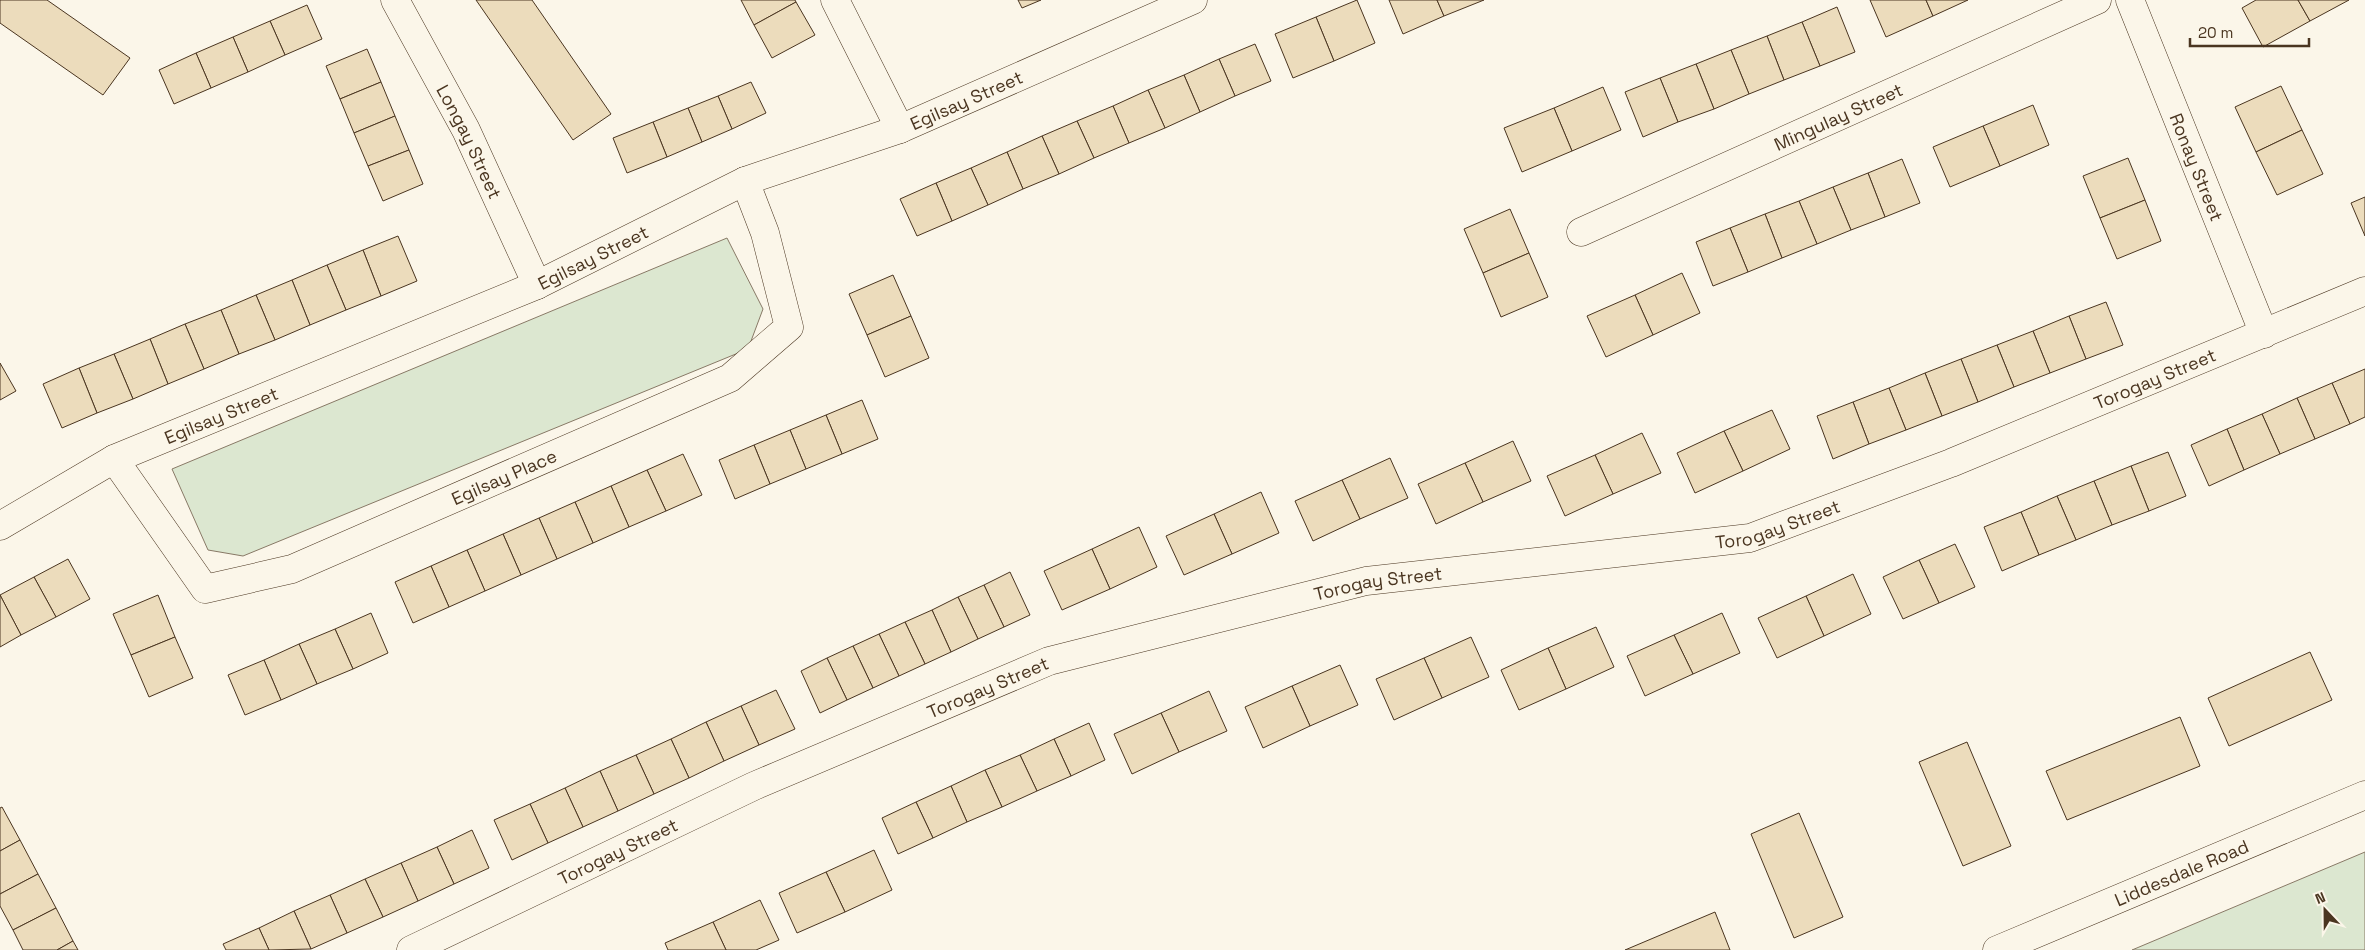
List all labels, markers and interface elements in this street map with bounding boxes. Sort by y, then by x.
scale bar [2190,15,2309,47]
text: 20 m [2198,23,2233,42]
street label: Egilsay Street [906,65,1026,135]
street label: Mingulay Street [1770,77,1906,155]
street label: Longay Street [432,80,507,202]
street label: Ronay Street [2165,110,2229,224]
street label: Egilsay Street [534,220,652,294]
street label: Torogay Street [2090,343,2219,414]
street label: Egilsay Street [161,381,281,449]
street label: Egilsay Place [448,444,560,510]
street label: Torogay Street [1714,494,1843,553]
street label: Torogay Street [1311,561,1443,605]
street label: Torogay Street [923,651,1052,723]
street label: Torogay Street [554,813,681,890]
street label: Liddesdale Road [2111,834,2252,911]
north arrow [2300,885,2350,935]
text: N [2312,888,2328,908]

